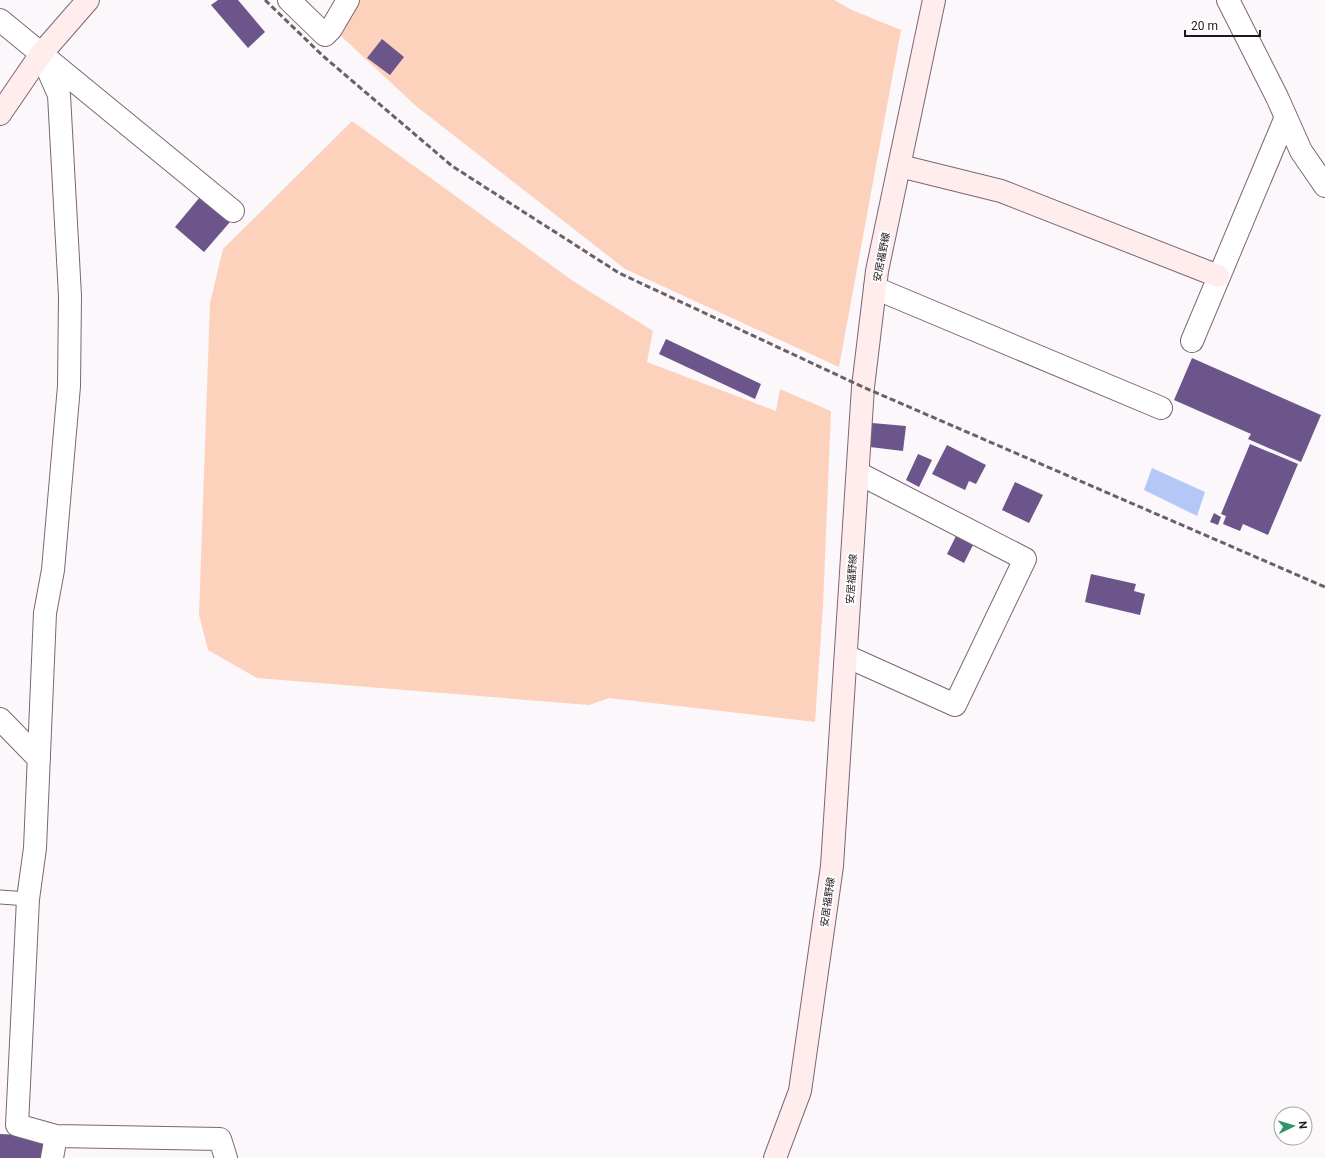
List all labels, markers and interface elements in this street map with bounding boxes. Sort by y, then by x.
scale bar [1185,12,1260,38]
text: 20 m [1191,19,1218,33]
street label: 安居福野線 [871,232,892,283]
street label: 安居福野線 [844,554,859,604]
street label: 安居福野線 [819,877,836,928]
north arrow [1273,1106,1313,1146]
text: N [1296,1121,1309,1130]

